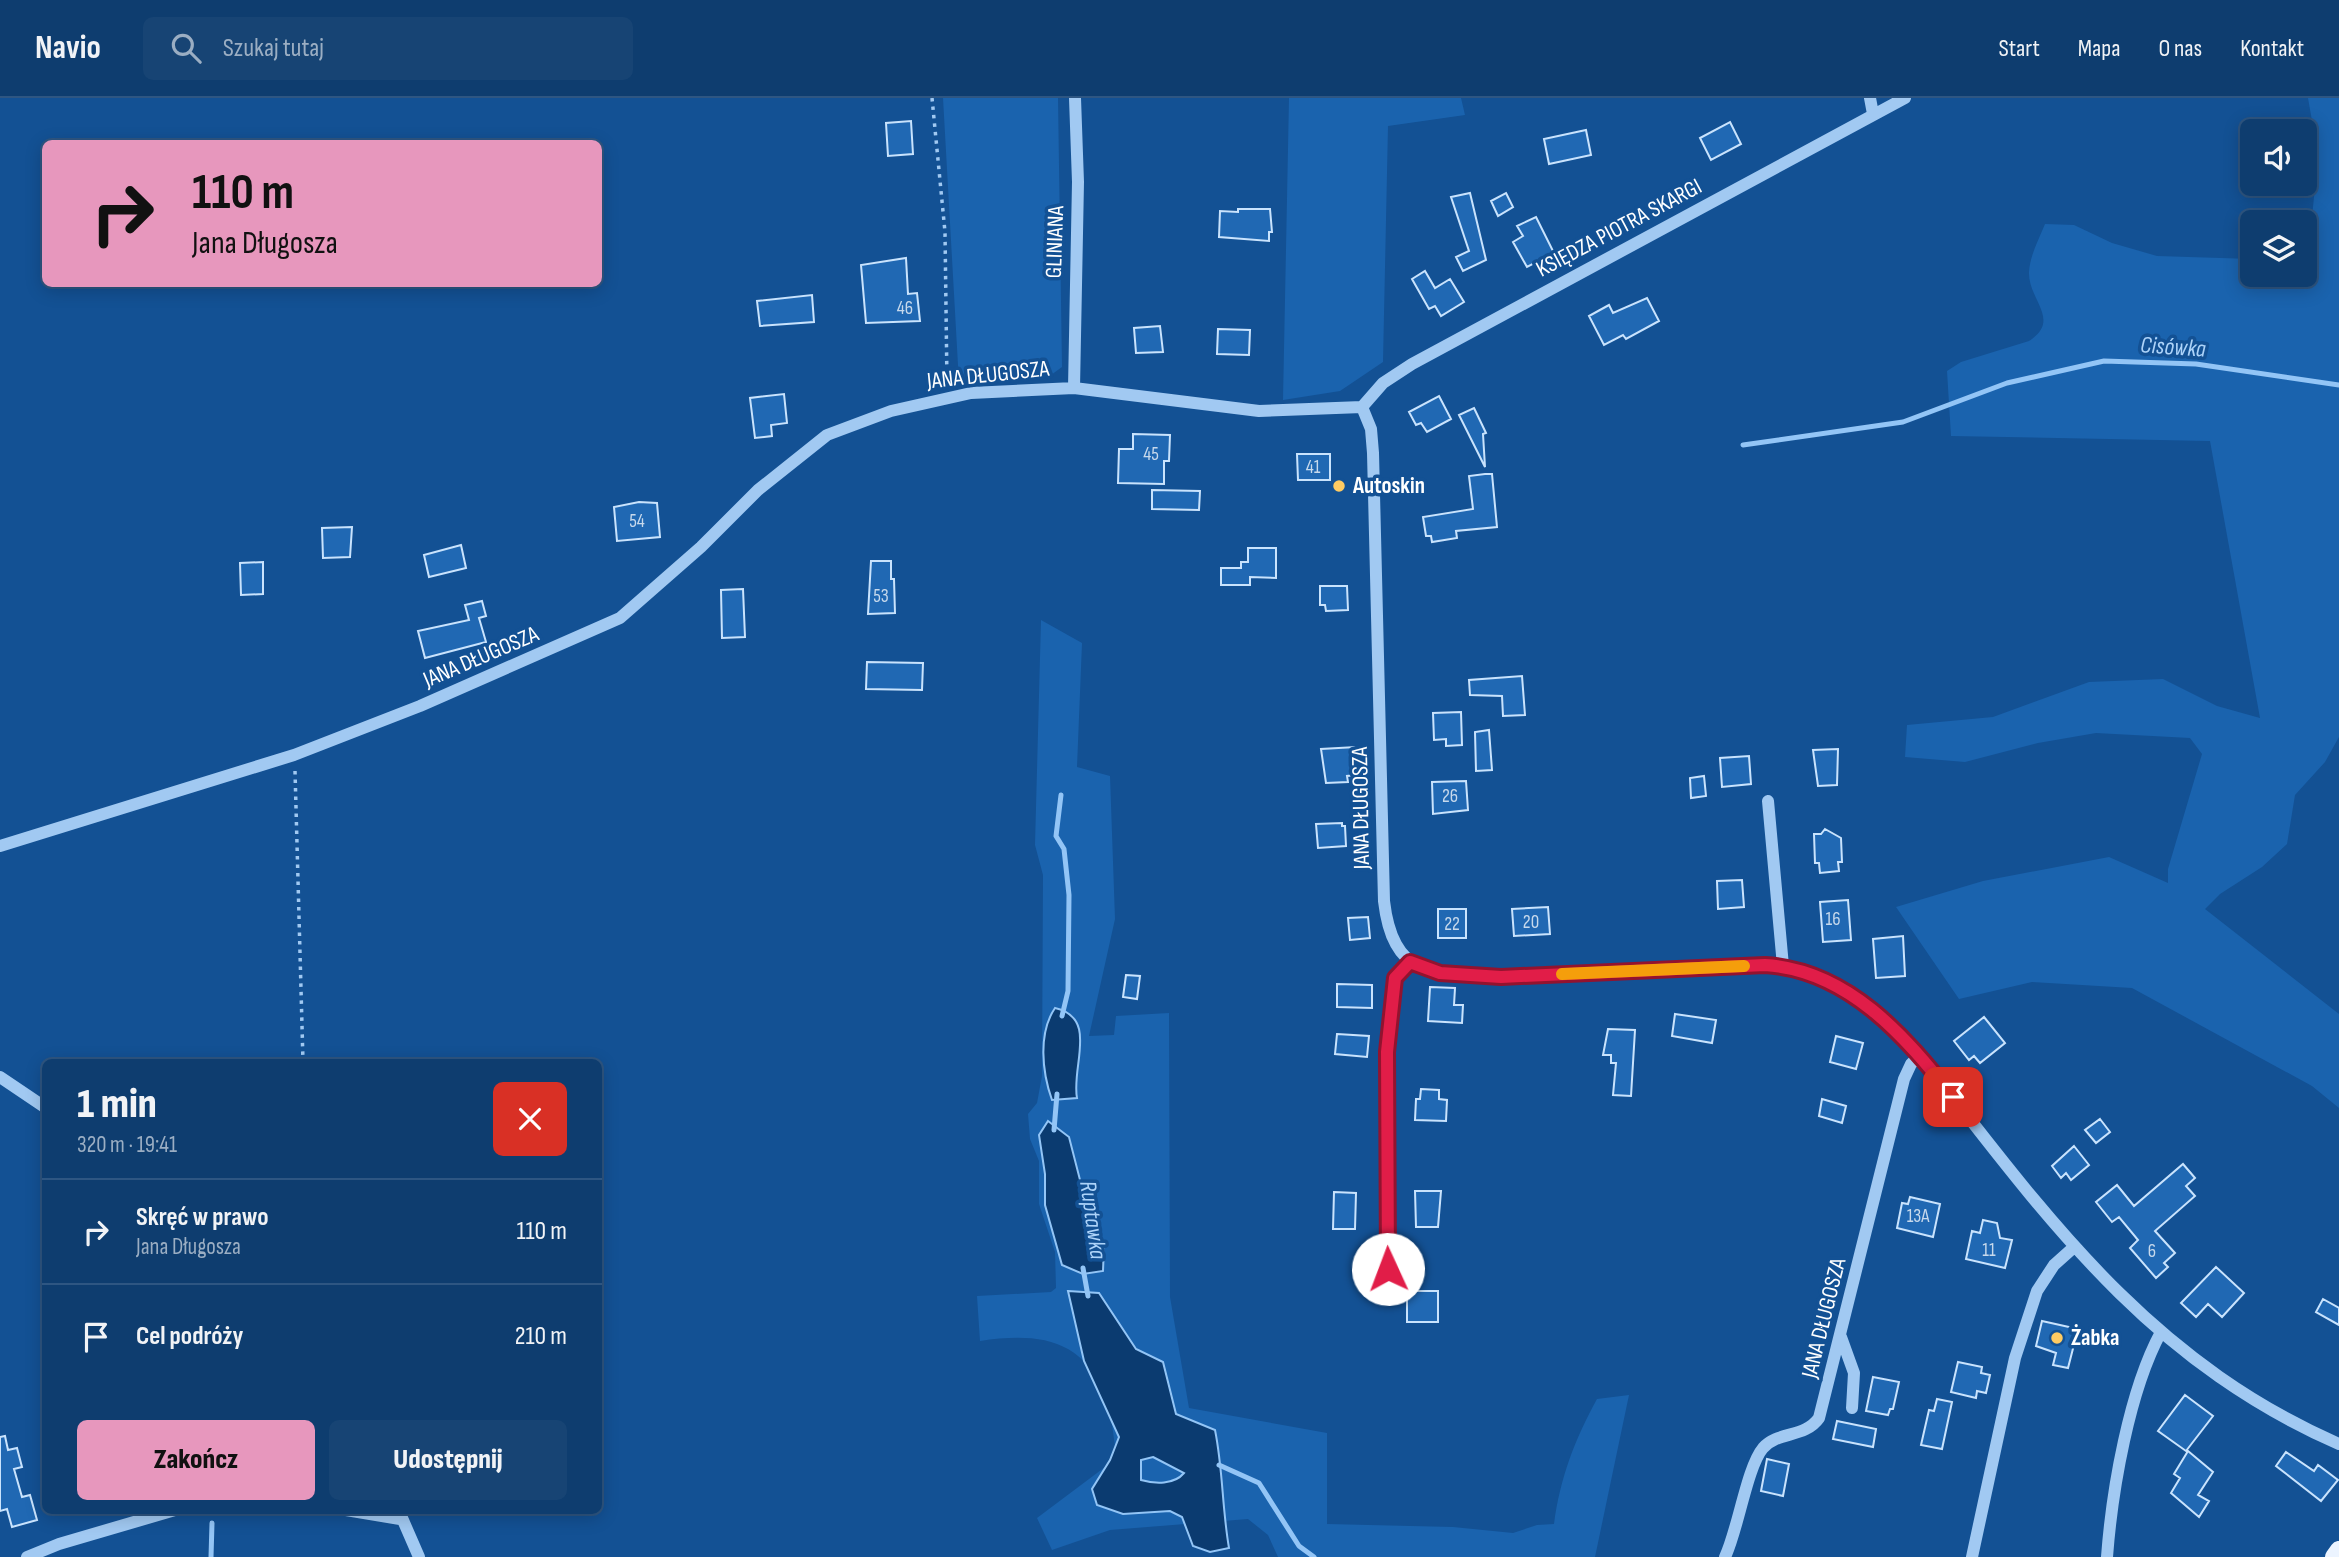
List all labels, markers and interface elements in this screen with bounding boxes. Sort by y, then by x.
search box [143,17,633,80]
text: Navio [35,28,101,68]
icon: search [167,29,205,67]
text: Szukaj tutaj [223,33,324,64]
text: Start [1999,34,2040,63]
text: Mapa [2078,34,2120,63]
text: O nas [2158,34,2202,63]
text: Kontakt [2240,34,2304,63]
map controls [2240,119,2317,287]
button: sound [2240,119,2317,196]
text: 110 m [192,164,294,223]
icon: right [77,168,168,259]
street label: KSIĘDZA PIOTRA SKARGI [1531,173,1707,283]
street label: GLINIANA [1040,205,1070,279]
button: layers [2240,210,2317,287]
text: Jana Długosza [192,224,338,263]
house number: 46 [897,297,913,320]
water label: Cisówka [2139,330,2207,364]
street label: JANA DŁUGOSZA [925,355,1051,395]
house number: 45 [1143,443,1159,466]
house number: 41 [1306,456,1321,479]
place label: Autoskin [1352,472,1425,500]
marker: Autoskin [1331,478,1347,494]
house number: 54 [629,510,645,533]
house number: 53 [873,585,889,608]
street label: JANA DŁUGOSZA [418,620,543,694]
street label: JANA DŁUGOSZA [1346,746,1376,871]
house number: 26 [1442,785,1458,808]
house number: 16 [1826,908,1840,931]
house number: 20 [1523,911,1539,934]
house number: 22 [1444,913,1460,936]
pin [1923,1067,1983,1127]
icon: arrive [1934,1078,1972,1116]
text: 1 min [77,1079,157,1130]
button: close [493,1082,567,1156]
text: 320 m · 19:41 [77,1131,177,1159]
water label: Ruptawka [1073,1179,1113,1261]
text: Skręć w prawo [136,1202,269,1233]
house number: 13A [1907,1205,1930,1228]
icon: right [77,1213,115,1251]
text: 110 m [516,1216,567,1247]
position arrow [1351,1232,1425,1306]
text: Jana Długosza [136,1233,241,1261]
house number: 11 [1982,1239,1996,1262]
house number: 6 [2148,1240,2156,1263]
street label: JANA DŁUGOSZA [1795,1255,1852,1382]
icon: arrive [77,1318,115,1356]
text: Cel podróży [136,1321,243,1352]
text: 210 m [515,1321,567,1352]
place label: Żabka [2071,1324,2119,1352]
marker: Żabka [2049,1330,2065,1346]
button: Zakończ [77,1420,315,1500]
button: Udostępnij [329,1420,567,1500]

